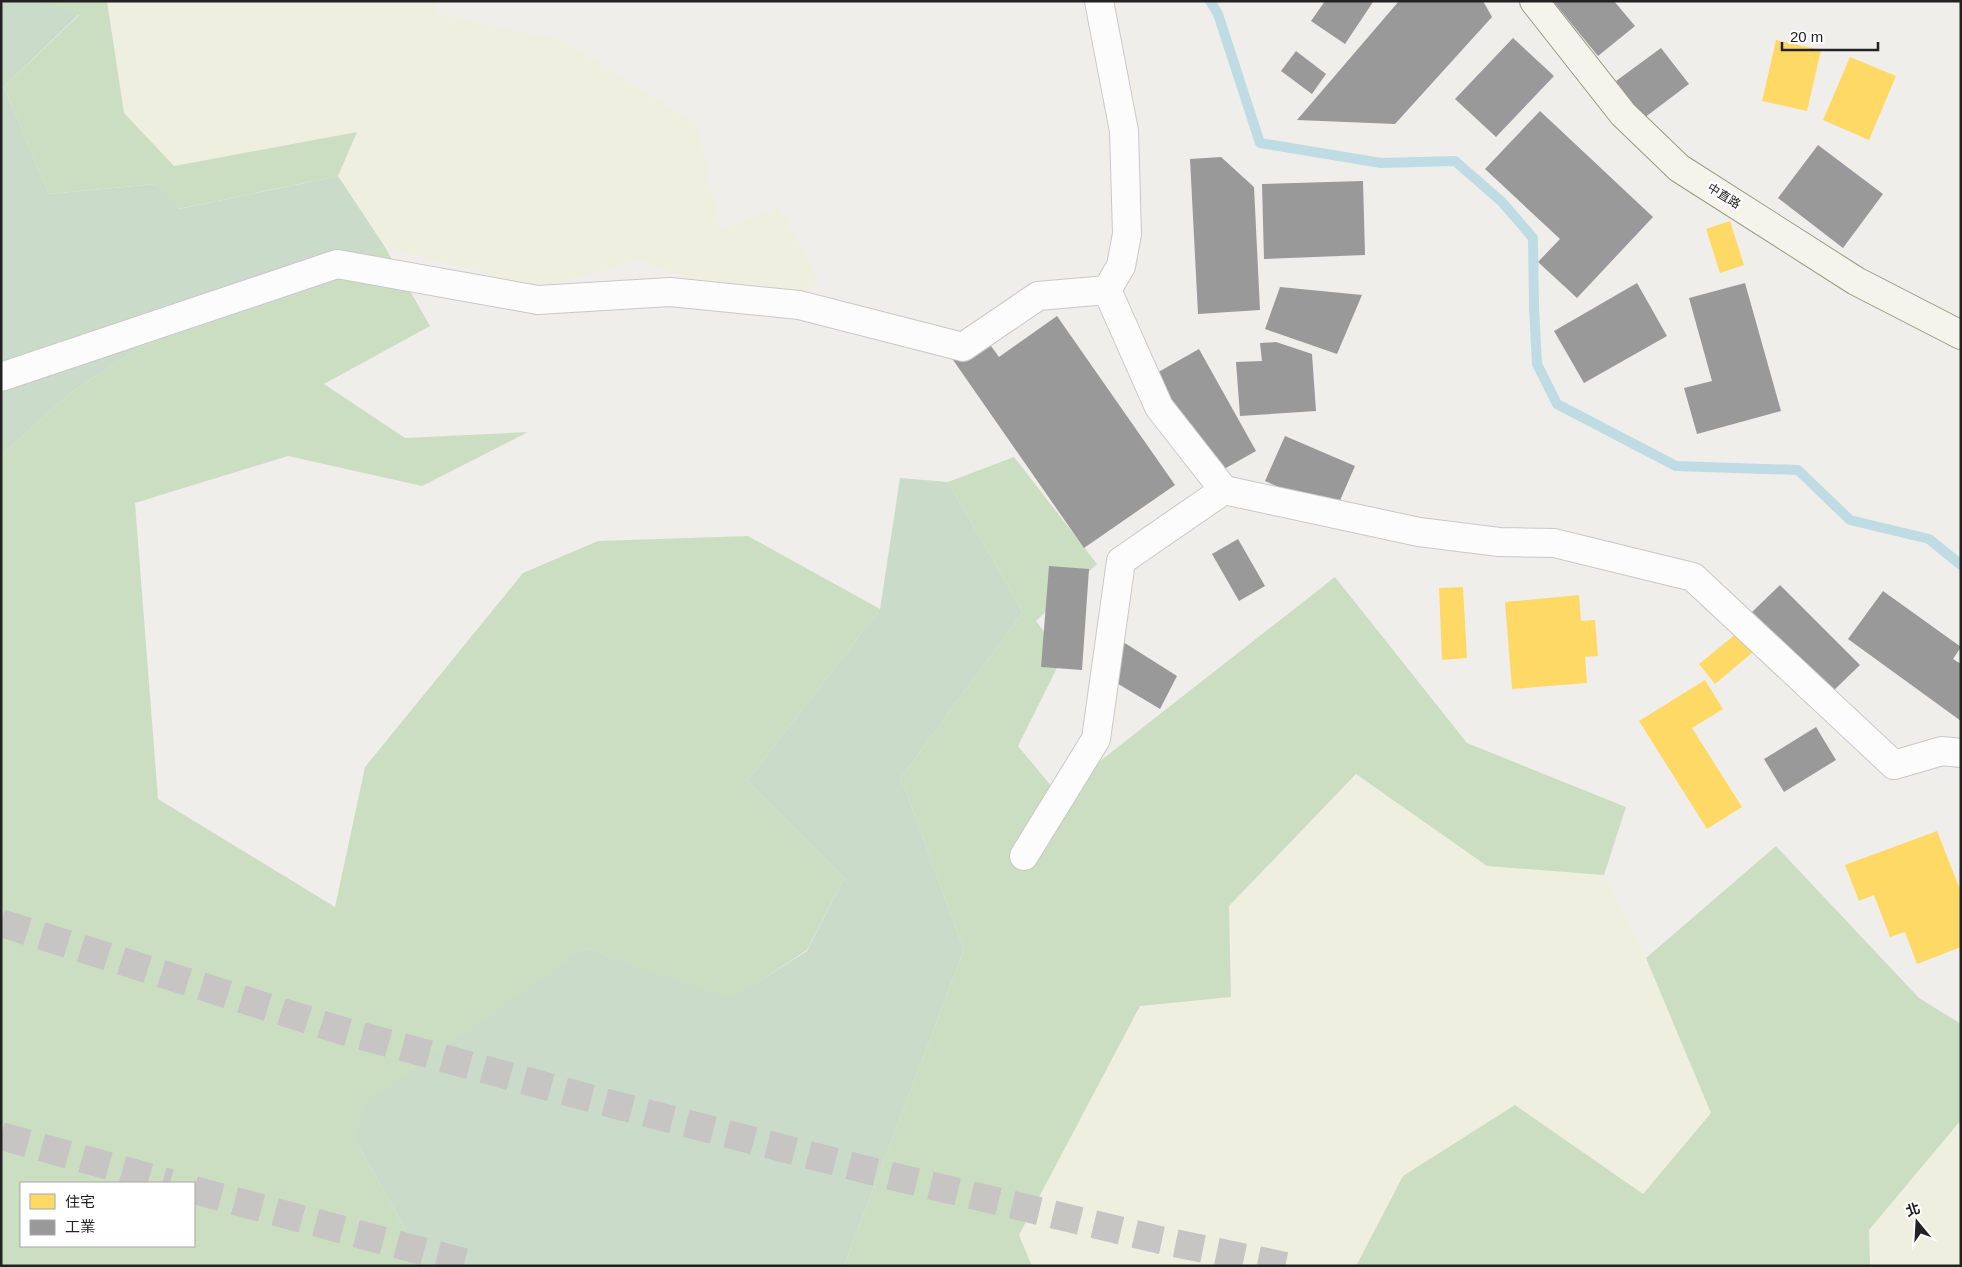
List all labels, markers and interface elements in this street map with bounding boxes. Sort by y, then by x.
scale bar [1782,20,1878,52]
text: 20 m [1790,28,1823,45]
street label: 中直路 [1705,181,1743,211]
legend [20,1182,195,1247]
text: 住宅 [65,1193,95,1210]
north arrow [1892,1197,1942,1247]
text: 北 [1904,1200,1922,1219]
text: 工業 [65,1218,95,1235]

